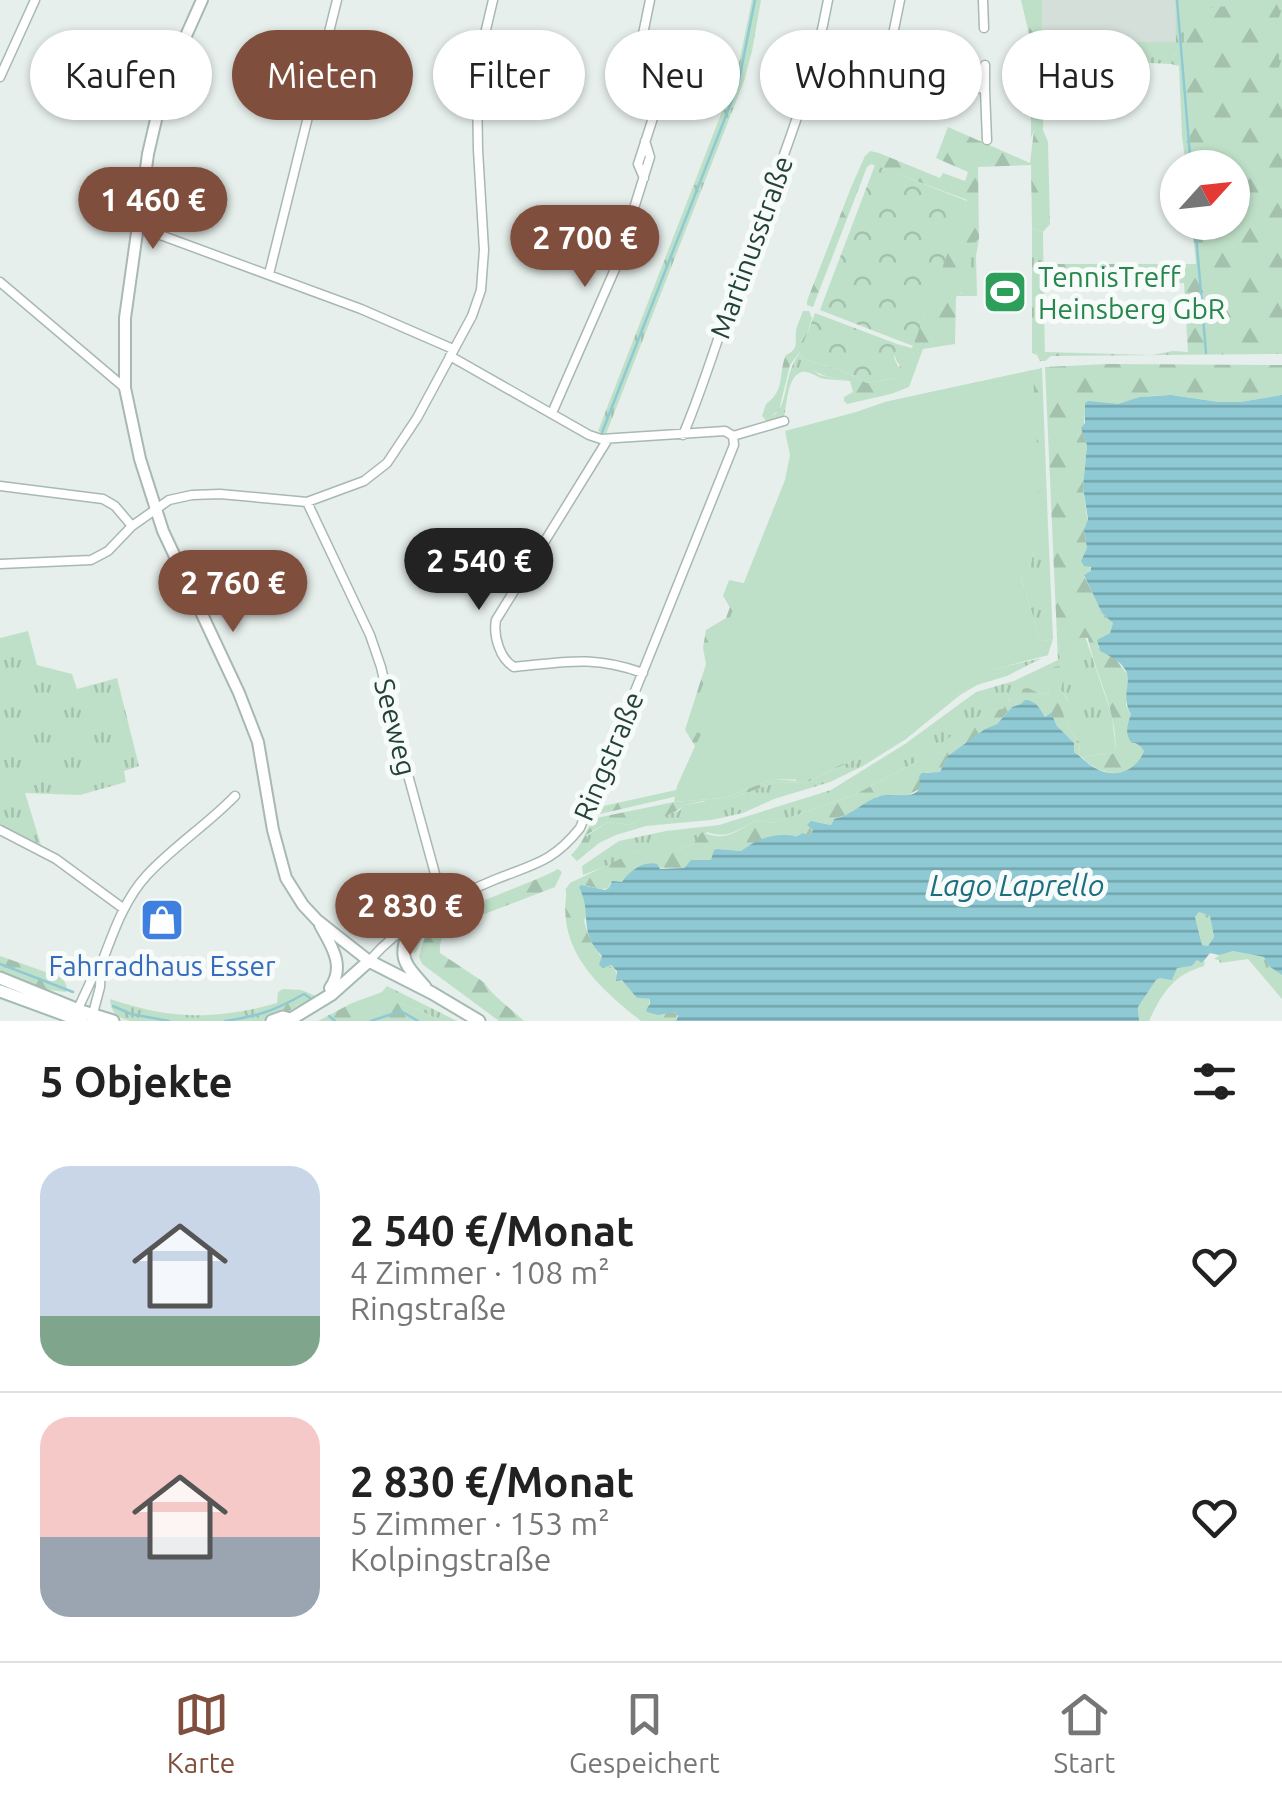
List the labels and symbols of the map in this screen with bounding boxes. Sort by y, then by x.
north arrow [1160,150,1250,240]
street label: Martinusstraße [704,152,798,342]
pin: 1 460 € [61,167,245,252]
pin: 2 700 € [493,205,677,290]
place label: TennisTreff Heinsberg GbR [1038,261,1225,324]
sports icon: TennisTreff Heinsberg GbR [982,269,1028,315]
pin: 2 540 € [387,528,571,613]
pin: 2 760 € [141,550,325,635]
street label: Seeweg [369,675,423,779]
street label: Ringstraße [567,687,649,825]
water label: Lago Laprello [930,868,1104,902]
pin: 2 830 € [318,873,502,958]
shop icon: Fahrradhaus Esser [139,897,185,943]
place label: Fahrradhaus Esser [48,950,276,981]

